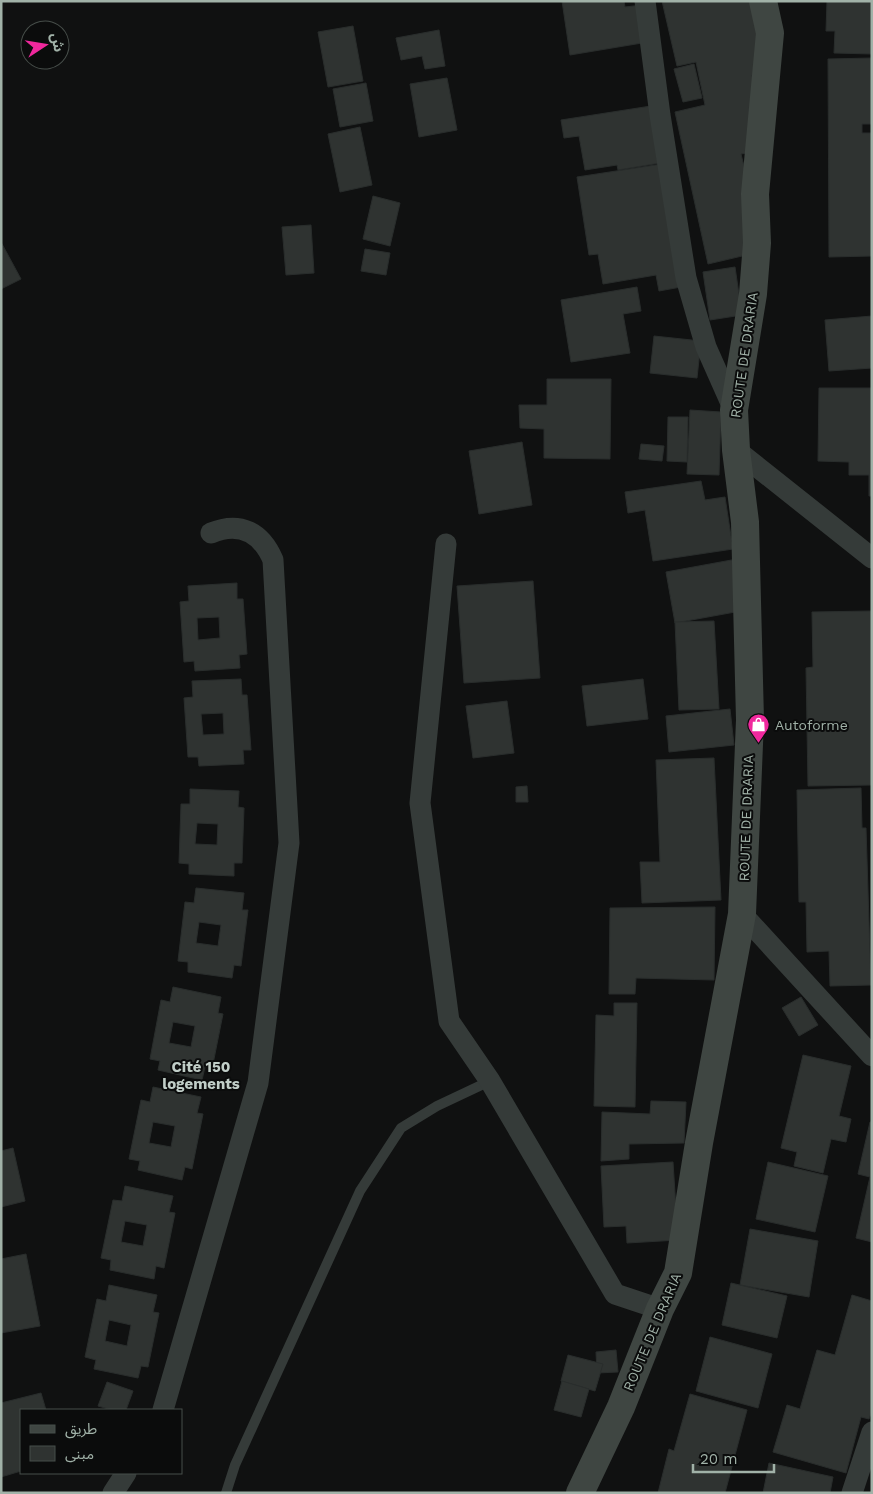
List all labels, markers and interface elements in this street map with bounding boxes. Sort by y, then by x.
north arrow [20,20,70,70]
text: ش [48,31,68,53]
street label: ROUTE DE DRARIA [727,291,761,419]
shop icon: Autoforme [747,713,771,744]
place label: Autoforme [775,717,848,733]
street label: ROUTE DE DRARIA [736,754,756,882]
district label: Cité 150 logements [162,1058,240,1093]
street label: ROUTE DE DRARIA [620,1270,684,1394]
legend [20,1409,182,1474]
text: طريق [65,1420,97,1439]
scale bar [693,1442,774,1474]
text: مبنى [65,1445,94,1463]
text: 20 m [700,1450,738,1468]

